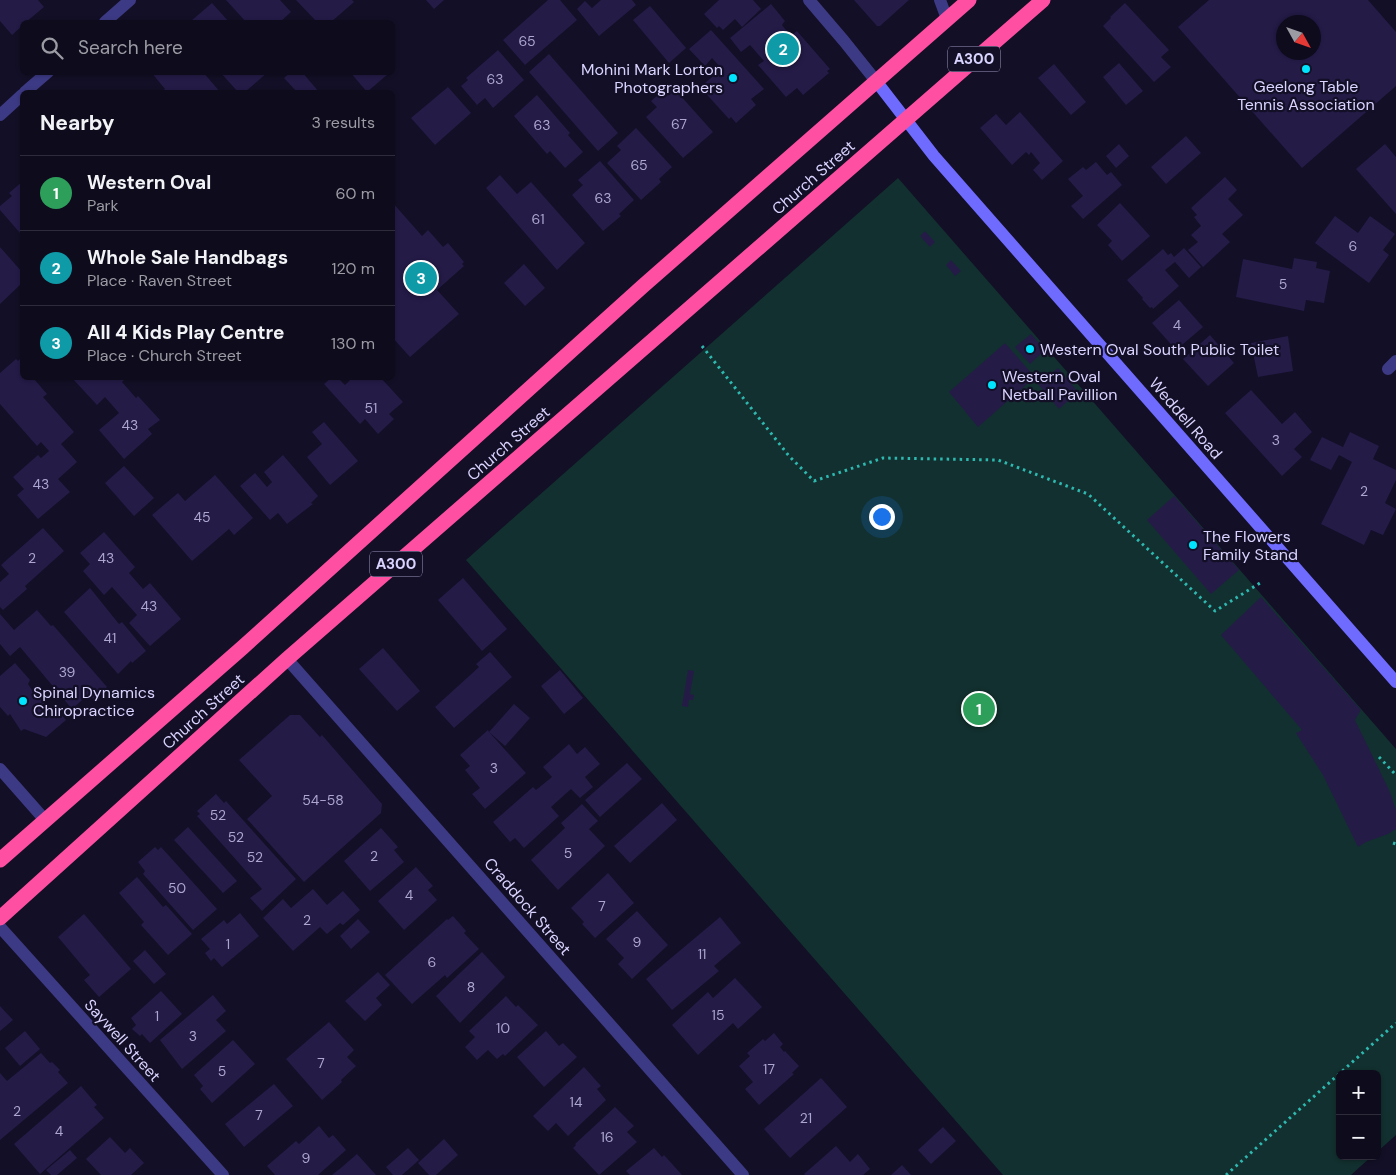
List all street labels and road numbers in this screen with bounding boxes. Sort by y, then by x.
road number: A300 [948,46,1000,72]
street label: Church Street [767,136,859,219]
street label: Weddell Road [1144,373,1227,464]
street label: Church Street [462,402,554,485]
road number: A300 [370,552,422,576]
street label: Church Street [158,669,249,754]
street label: Craddock Street [480,853,576,959]
street label: Saywell Street [80,995,165,1086]

